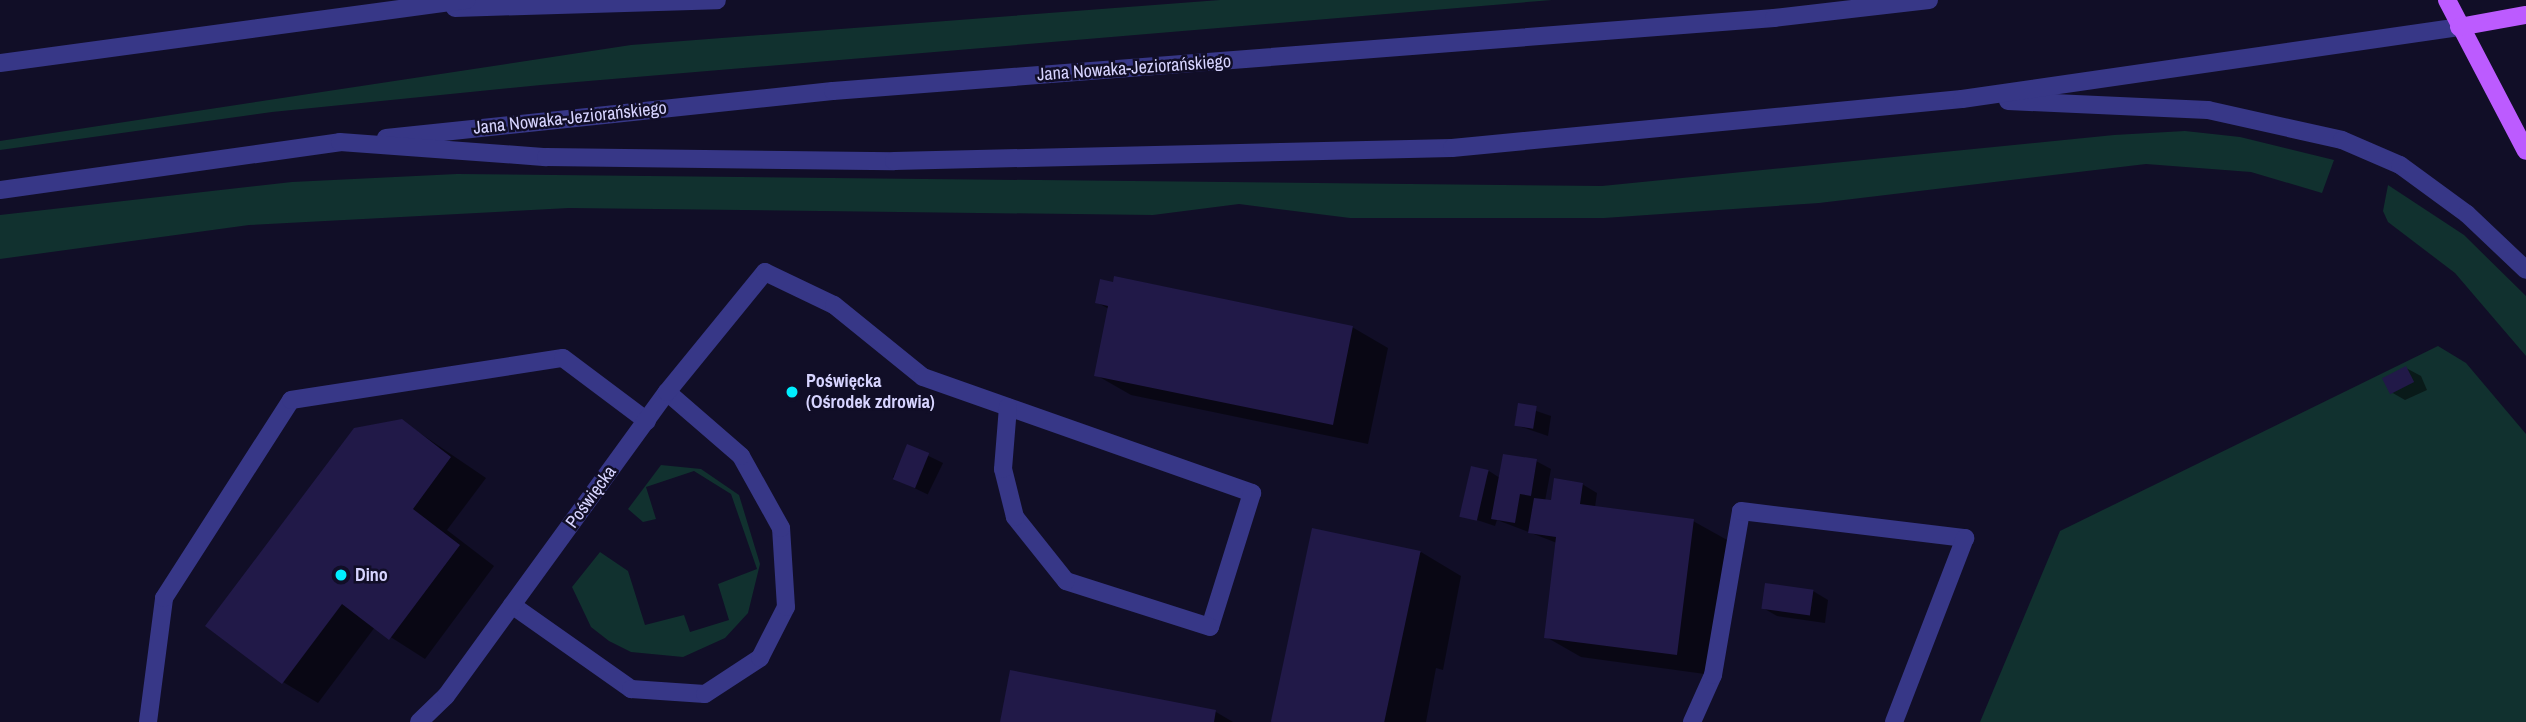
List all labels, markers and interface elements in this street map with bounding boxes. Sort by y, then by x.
street label: Jana Nowaka-Jeziorańskiego [1036,50,1232,86]
street label: Jana Nowaka-Jeziorańskiego [472,97,668,139]
place label: Poświęcka (Ośrodek zdrowia) [806,371,935,414]
marker: Poświęcka (Ośrodek zdrowia) [784,384,800,400]
street label: Poświęcka [561,462,621,532]
place label: Dino [355,564,388,586]
marker: Dino [333,567,349,583]

